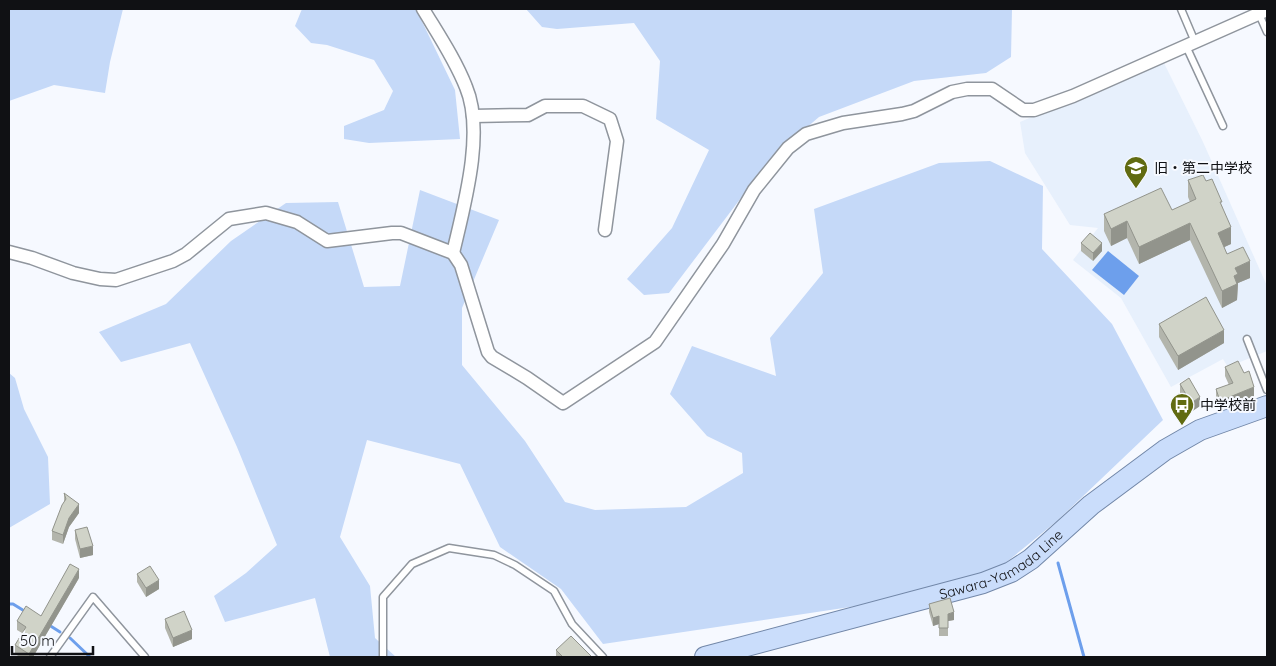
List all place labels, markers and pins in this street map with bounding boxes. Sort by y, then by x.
school or university icon: 旧・第二中学校 [1123,155,1149,189]
place label: 旧・第二中学校 [1154,159,1252,177]
bus stop icon: 中学校前 [1169,392,1195,426]
place label: 中学校前 [1200,396,1256,414]

